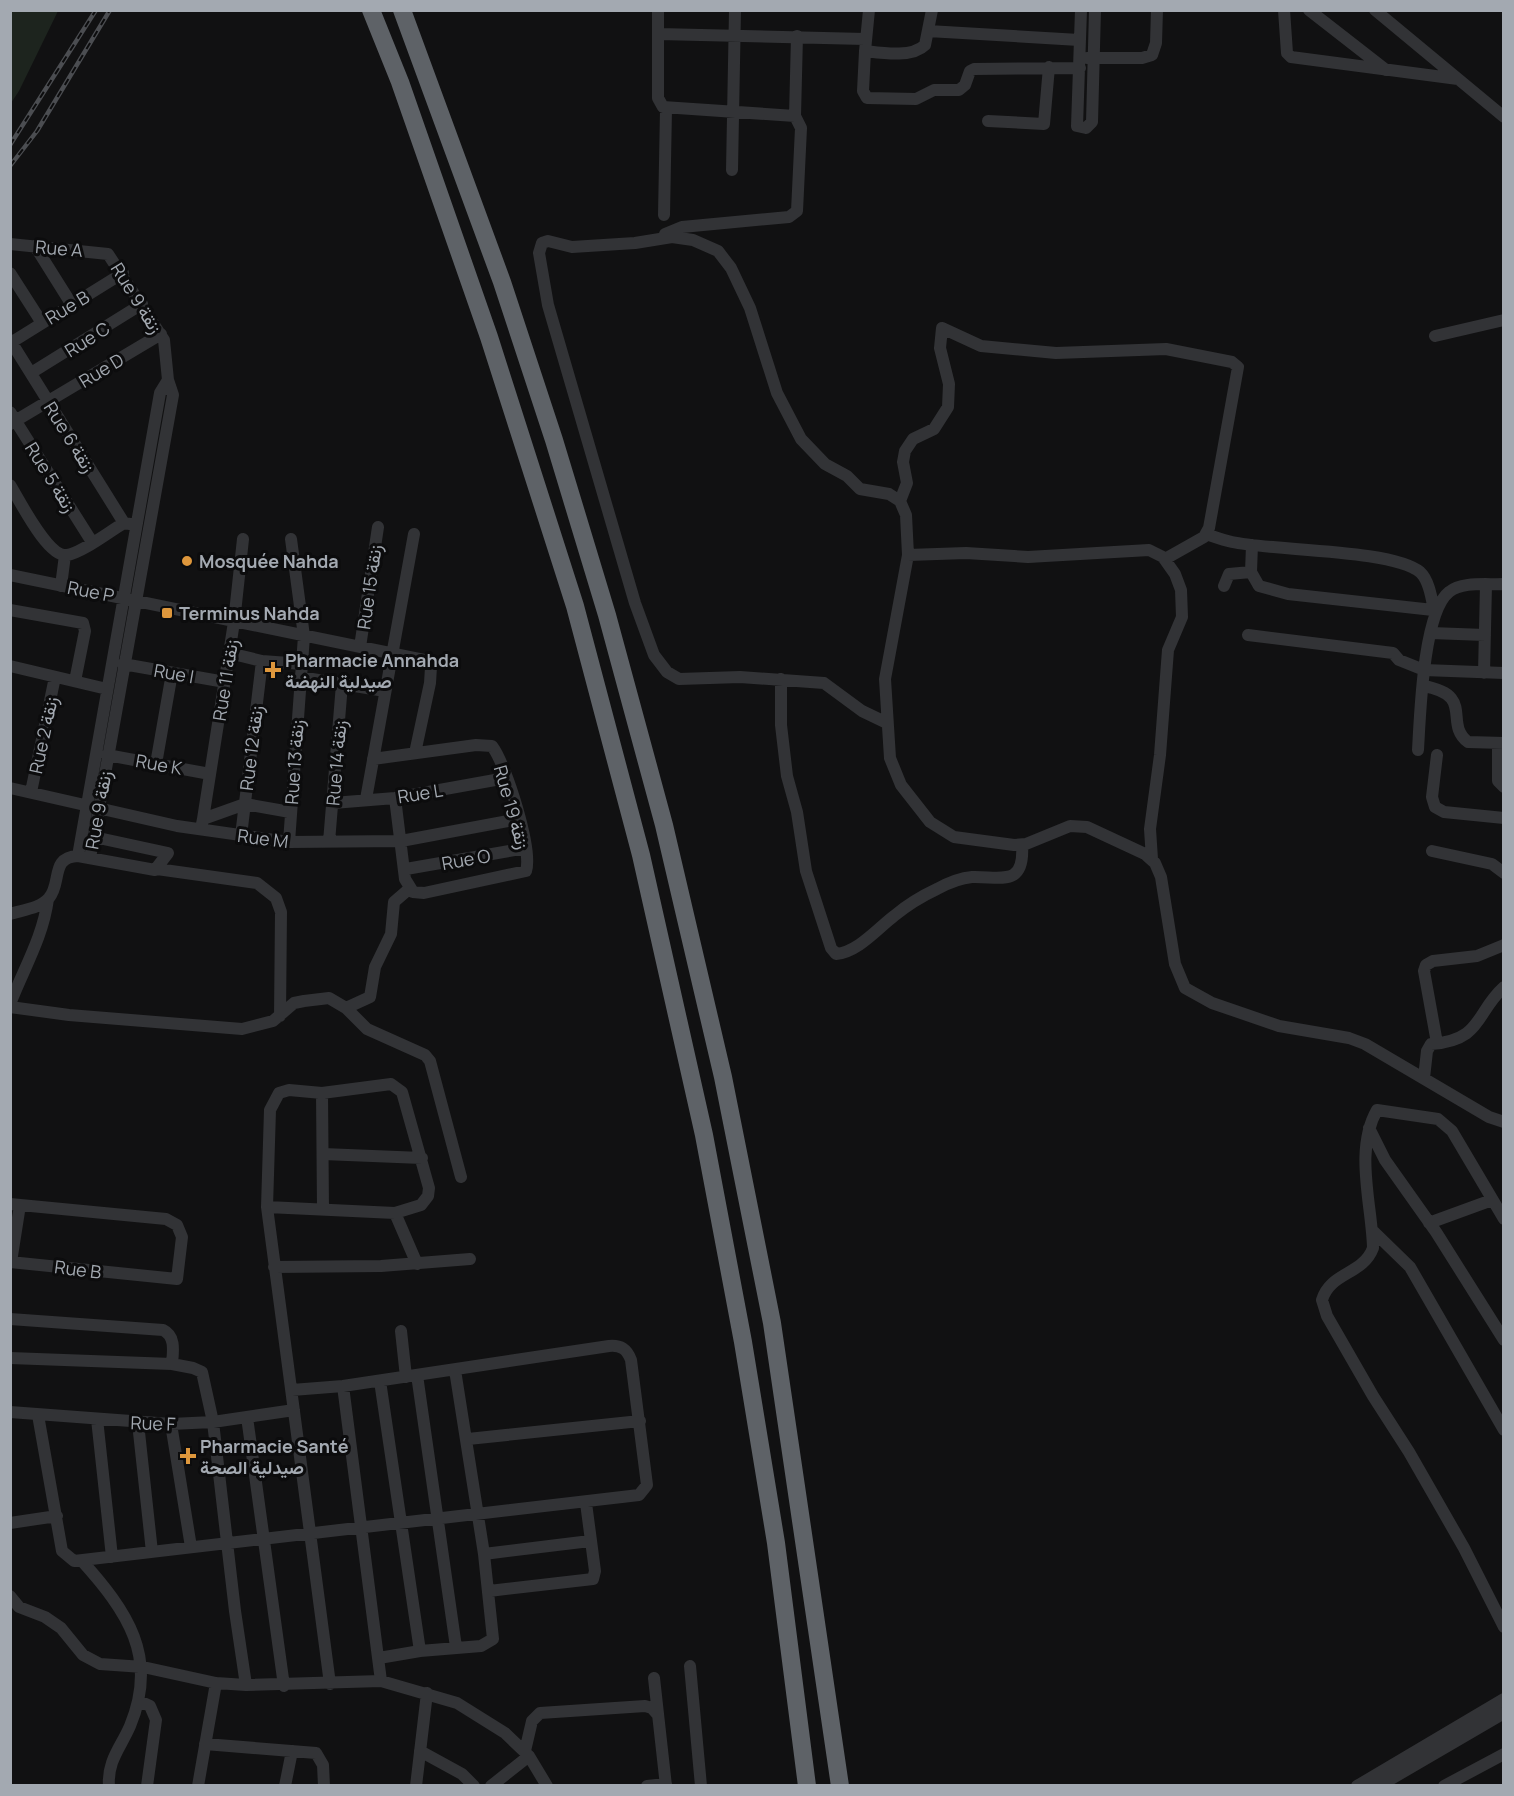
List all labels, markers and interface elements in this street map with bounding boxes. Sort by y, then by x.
street label: Rue A [34,234,84,262]
street label: Rue 9 زنقة [106,258,168,338]
street label: Rue B [41,285,93,329]
street label: Rue C [60,316,114,362]
street label: Rue D [74,347,128,393]
street label: Rue 6 زنقة [39,397,101,477]
street label: Rue 5 زنقة [20,437,82,517]
street label: Rue 15 زنقة [351,543,387,631]
place label: Mosquée Nahda [199,549,339,573]
marker: Mosquée Nahda [180,554,194,568]
street label: Rue P [66,575,116,607]
place label: Terminus Nahda [179,601,320,625]
marker: Terminus Nahda [160,606,174,620]
street label: Rue 11 زنقة [207,638,243,722]
place label: Pharmacie Annahda صيدلية النهضة [285,648,459,693]
street label: Rue I [152,658,196,688]
marker: Pharmacie Annahda صيدلية النهضة [266,663,280,677]
street label: Rue 2 زنقة [23,694,63,776]
street label: Rue 12 زنقة [234,704,268,792]
street label: Rue 13 زنقة [279,719,309,805]
street label: Rue 14 زنقة [320,719,352,807]
street label: Rue K [134,748,184,780]
street label: Rue 19 زنقة [489,762,535,852]
street label: Rue 9 زنقة [79,769,117,851]
street label: Rue L [396,778,444,808]
street label: Rue M [236,823,290,853]
street label: Rue O [440,843,492,875]
street label: Rue B [53,1254,103,1284]
street label: Rue F [130,1410,176,1436]
place label: Pharmacie Santé صيدلية الصحة [200,1434,349,1479]
marker: Pharmacie Santé صيدلية الصحة [181,1449,195,1463]

